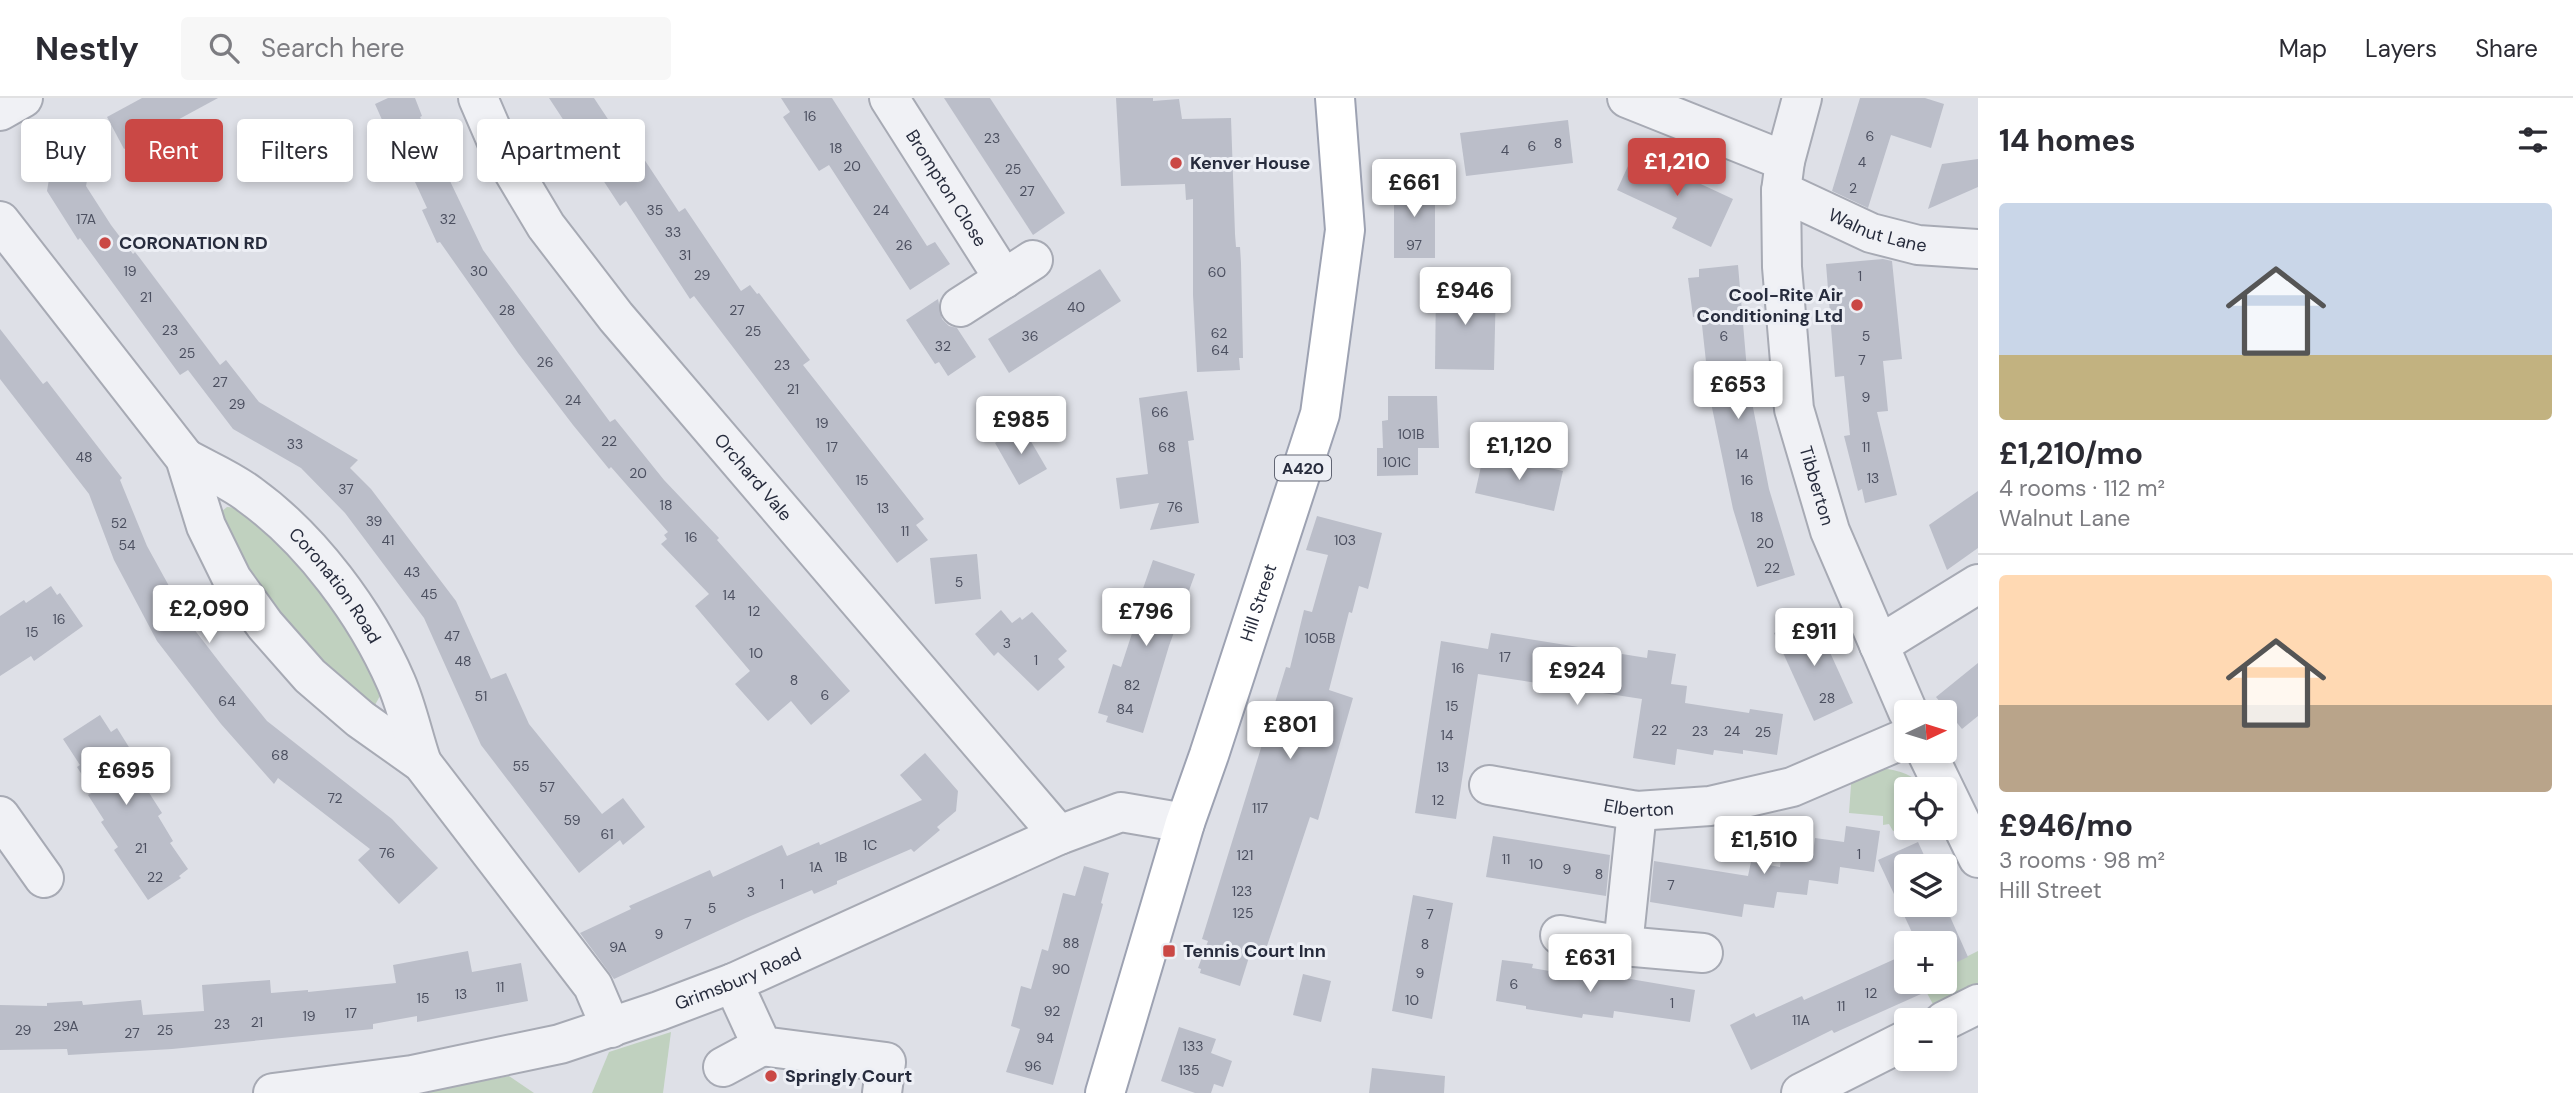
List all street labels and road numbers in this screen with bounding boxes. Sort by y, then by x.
street label: Brompton Close [900,125,993,251]
street label: Walnut Lane [1825,203,1927,258]
street label: Orchard Vale [709,428,797,526]
street label: Tibberton [1794,443,1840,528]
road number: A420 [1275,456,1331,480]
street label: Coronation Road [284,522,387,648]
street label: Hill Street [1235,561,1282,645]
street label: Elberton [1602,793,1675,823]
street label: Grimsbury Road [671,942,805,1016]

